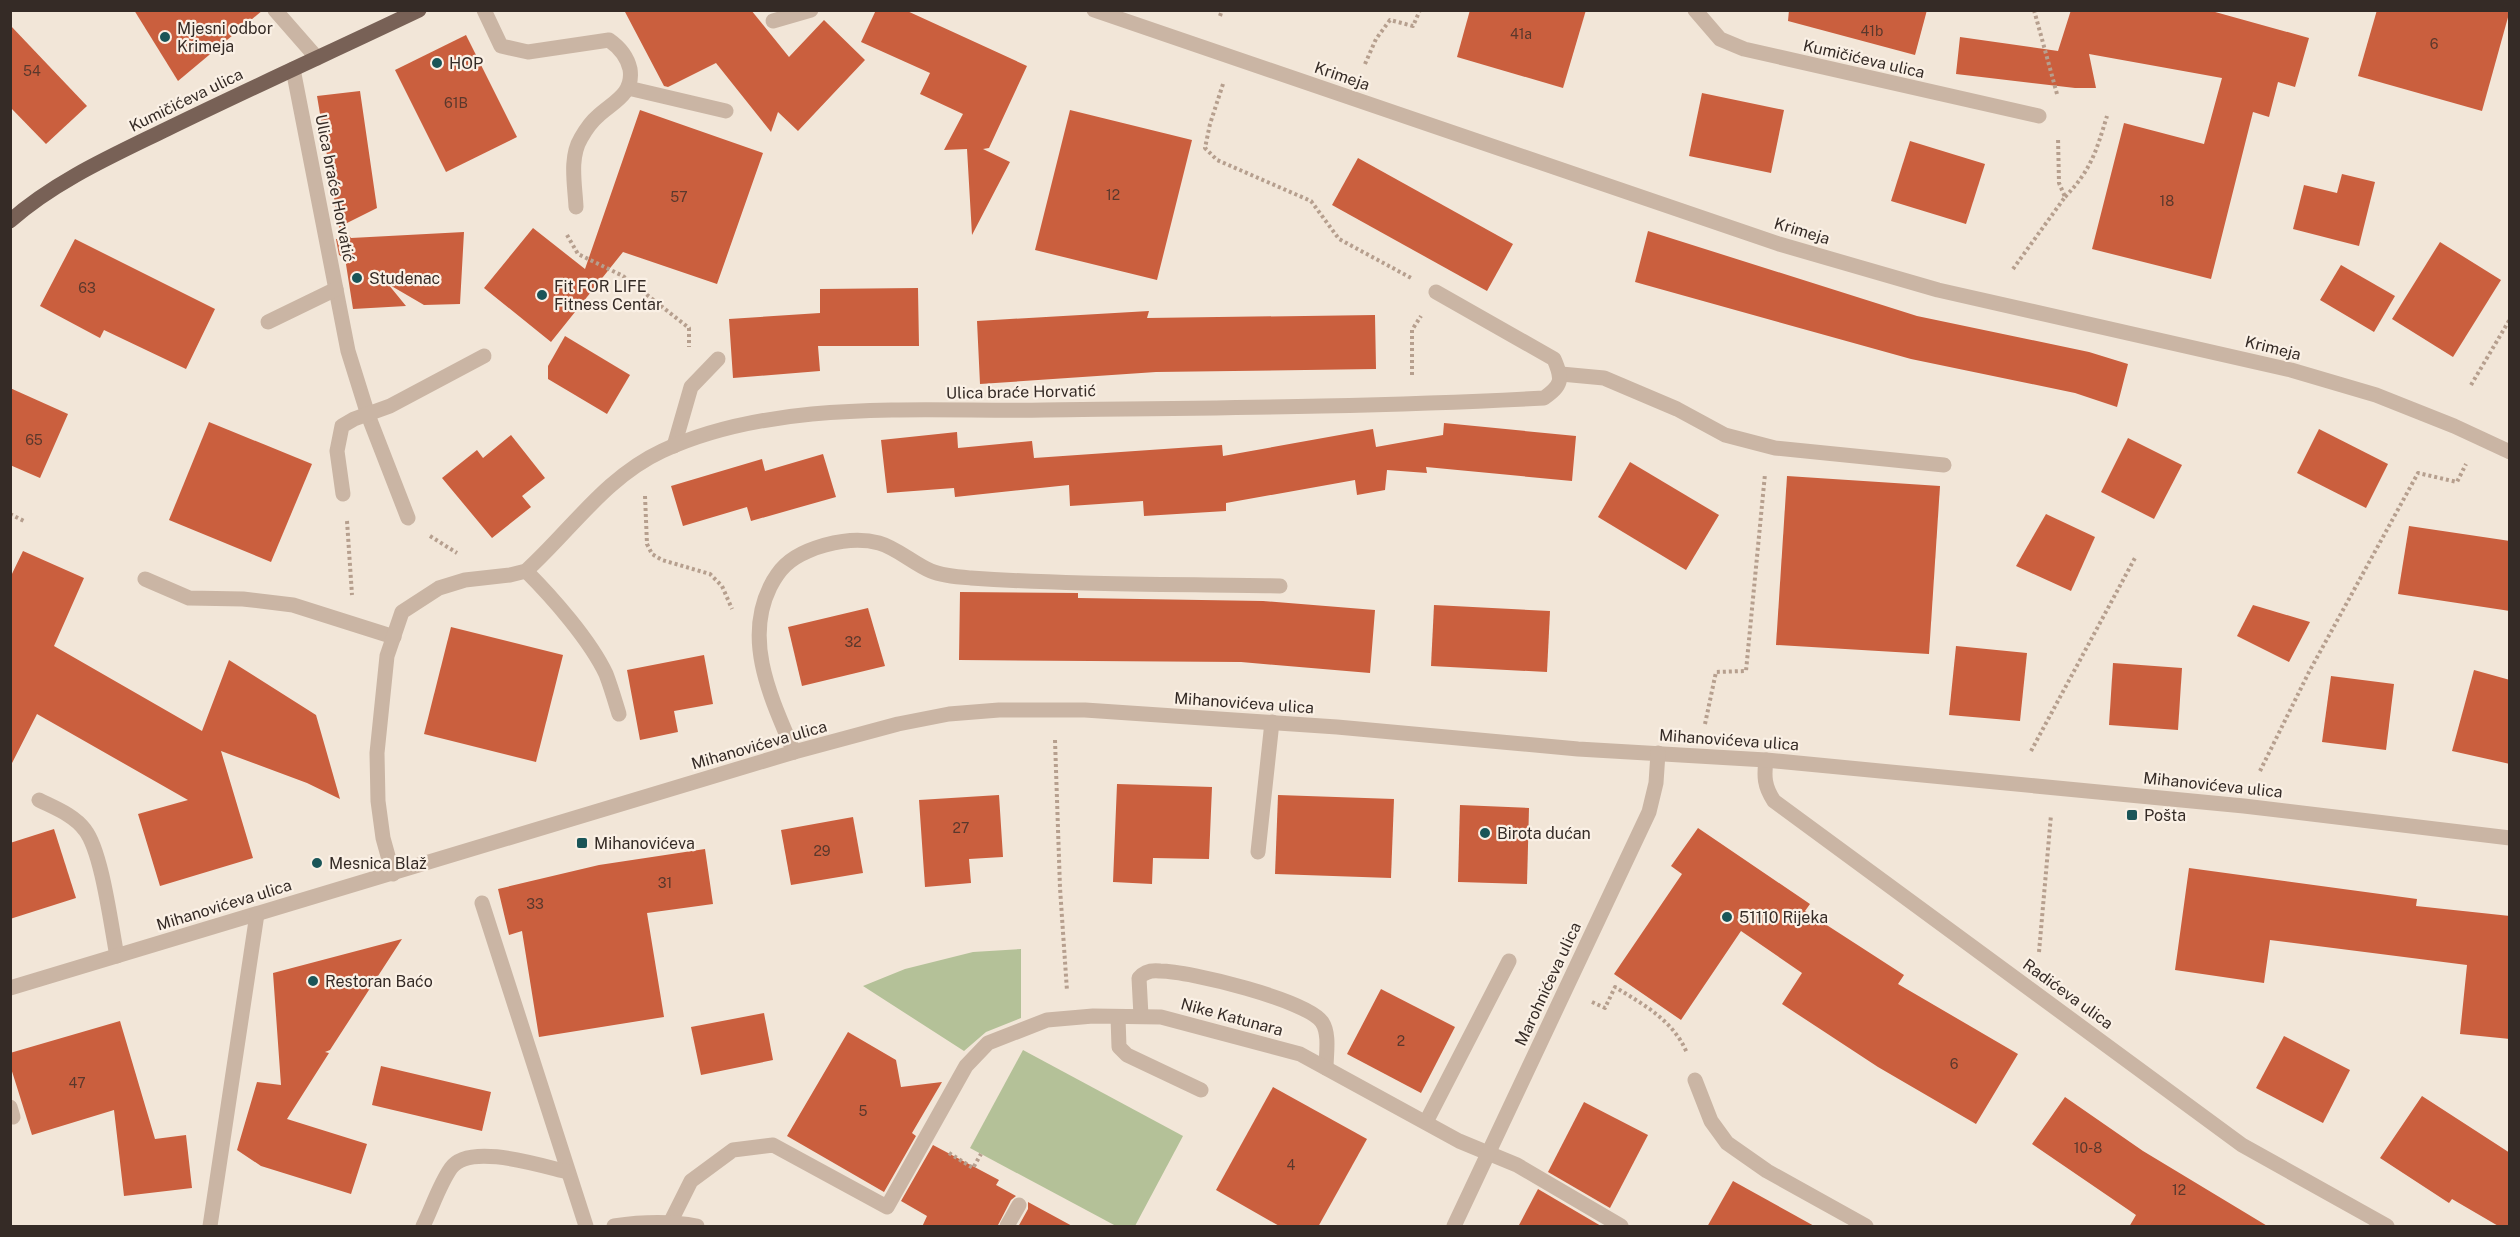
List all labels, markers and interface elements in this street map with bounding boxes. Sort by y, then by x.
place label: Mjesni odbor Krimeja [177,19,273,56]
house number: 41b [1861,23,1883,39]
house number: 41a [1510,26,1532,42]
marker: Mjesni odbor Krimeja [158,30,172,44]
street label: Kumičićeva ulica [1801,36,1927,82]
house number: 6 [2430,36,2439,52]
place label: HOP [449,54,483,73]
marker: HOP [430,56,444,70]
street label: Krimeja [1312,58,1372,94]
house number: 54 [23,63,41,79]
street label: Kumičićeva ulica [126,64,246,136]
house number: 61B [444,95,468,111]
street label: Ulica braće Horvatić [311,113,359,263]
house number: 12 [1106,187,1120,203]
house number: 57 [670,189,688,205]
house number: 18 [2160,193,2174,209]
street label: Krimeja [1772,214,1832,248]
place label: Studenac [369,269,440,288]
marker: Studenac [350,271,364,285]
place label: Fit FOR LIFE Fitness Centar [554,277,662,314]
house number: 63 [78,280,96,296]
marker: Fit FOR LIFE Fitness Centar [535,288,549,302]
street label: Krimeja [2243,332,2303,364]
street label: Ulica braće Horvatić [946,381,1096,403]
house number: 65 [25,432,43,448]
house number: 32 [844,634,862,650]
street label: Mihanovićeva ulica [1173,689,1315,717]
street label: Mihanovićeva ulica [689,717,829,773]
street label: Mihanovićeva ulica [1658,726,1800,754]
street label: Mihanovićeva ulica [2142,768,2284,802]
place label: Pošta [2144,806,2186,825]
marker: Pošta [2125,808,2139,822]
house number: 27 [953,820,969,836]
place label: Birota dućan [1497,824,1591,843]
marker: Birota dućan [1478,826,1492,840]
place label: Mihanovićeva [594,834,695,853]
marker: Mihanovićeva [575,836,589,850]
house number: 29 [813,843,831,859]
place label: Mesnica Blaž [329,854,427,873]
marker: Mesnica Blaž [310,856,324,870]
street label: Mihanovićeva ulica [154,875,294,935]
house number: 31 [658,875,672,891]
house number: 33 [526,896,544,912]
place label: 51110 Rijeka [1739,908,1828,927]
marker: 51110 Rijeka [1720,910,1734,924]
street label: Marohnićeva ulica [1511,919,1585,1049]
street label: Radićeva ulica [2019,955,2117,1033]
place label: Restoran Baćo [325,972,433,991]
marker: Restoran Baćo [306,974,320,988]
street label: Nike Katunara [1179,994,1285,1040]
house number: 2 [1397,1033,1405,1049]
house number: 6 [1950,1056,1959,1072]
house number: 47 [68,1075,86,1091]
house number: 5 [859,1103,868,1119]
house number: 10-8 [2074,1140,2102,1156]
house number: 4 [1287,1157,1296,1173]
house number: 12 [2172,1182,2186,1198]

